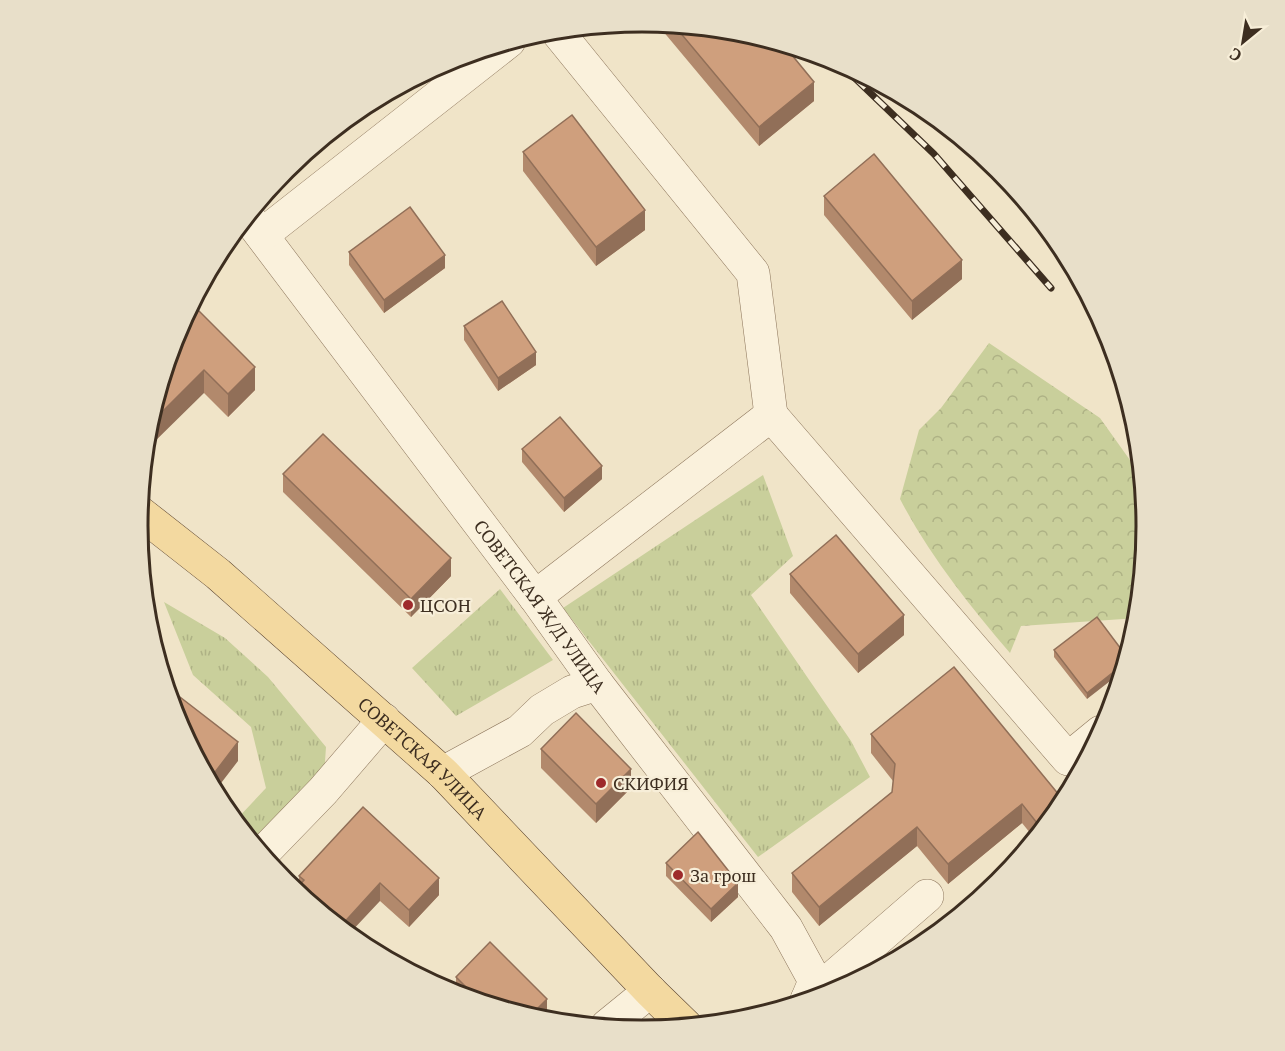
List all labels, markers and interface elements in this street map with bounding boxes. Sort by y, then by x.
north arrow [1213,12,1273,72]
text: С [1225,43,1246,67]
street label: СОВЕТСКАЯ Ж/Д УЛИЦА [469,515,612,698]
place label: ЦСОН [420,593,471,617]
marker: ЦСОН [401,598,415,612]
street label: СОВЕТСКАЯ УЛИЦА [353,692,493,825]
place label: СКИФИЯ [613,771,688,795]
marker: СКИФИЯ [594,776,608,790]
place label: За грош [690,863,756,887]
marker: За грош [671,868,685,882]

